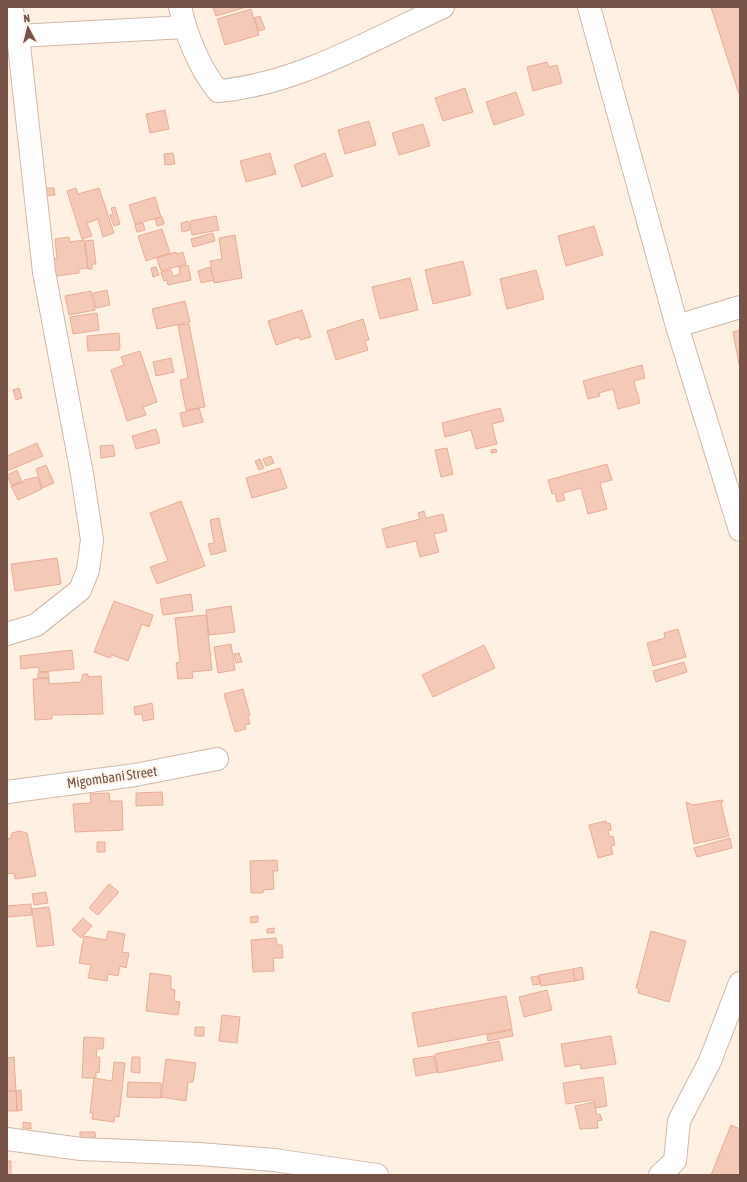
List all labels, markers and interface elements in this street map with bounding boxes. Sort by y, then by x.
north arrow [8,8,48,48]
text: N [23,12,31,24]
street label: Migombani Street [66,763,158,791]

